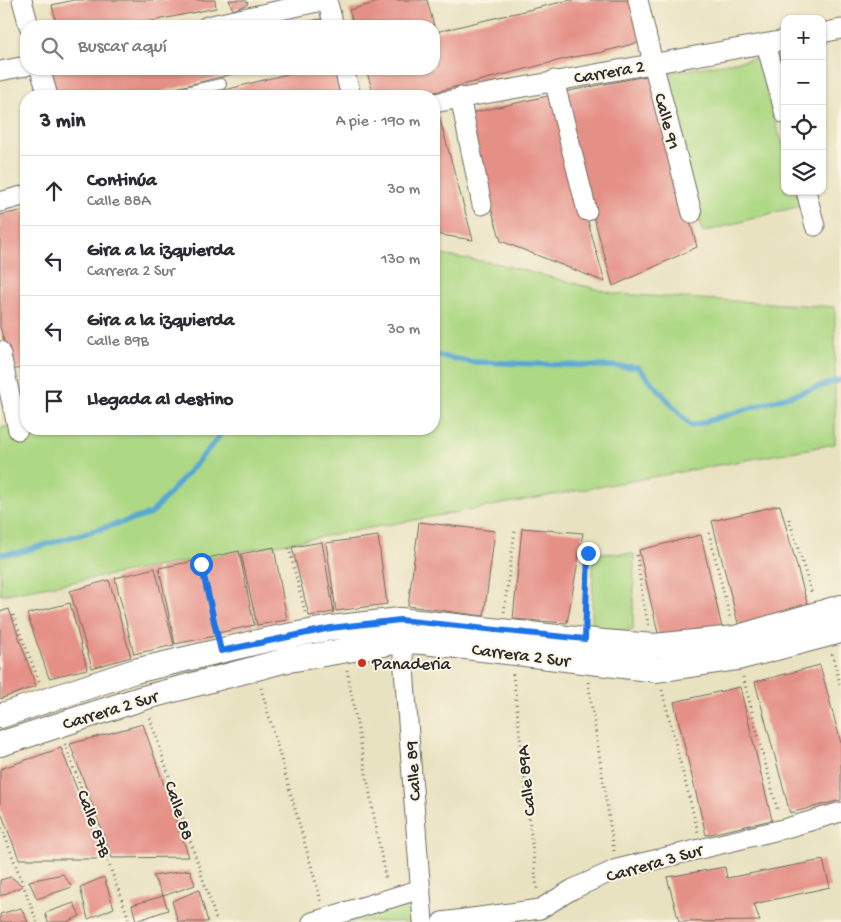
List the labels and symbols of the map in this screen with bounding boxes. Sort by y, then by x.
street label: Carrera 2 [573,57,646,90]
street label: Calle 91 [648,91,683,152]
route end [577,542,600,565]
route start [190,553,213,576]
street label: Carrera 2 Sur [470,640,573,673]
place label: Panaderia [371,655,452,676]
marker: Panaderia [356,657,368,669]
street label: Carrera 2 Sur [60,686,163,736]
street label: Calle 89 [402,740,427,802]
street label: Calle 89A [513,743,542,817]
street label: Calle 88 [158,779,197,843]
street label: Calle 87B [71,788,115,861]
street label: Carrera 3 Sur [604,840,707,888]

